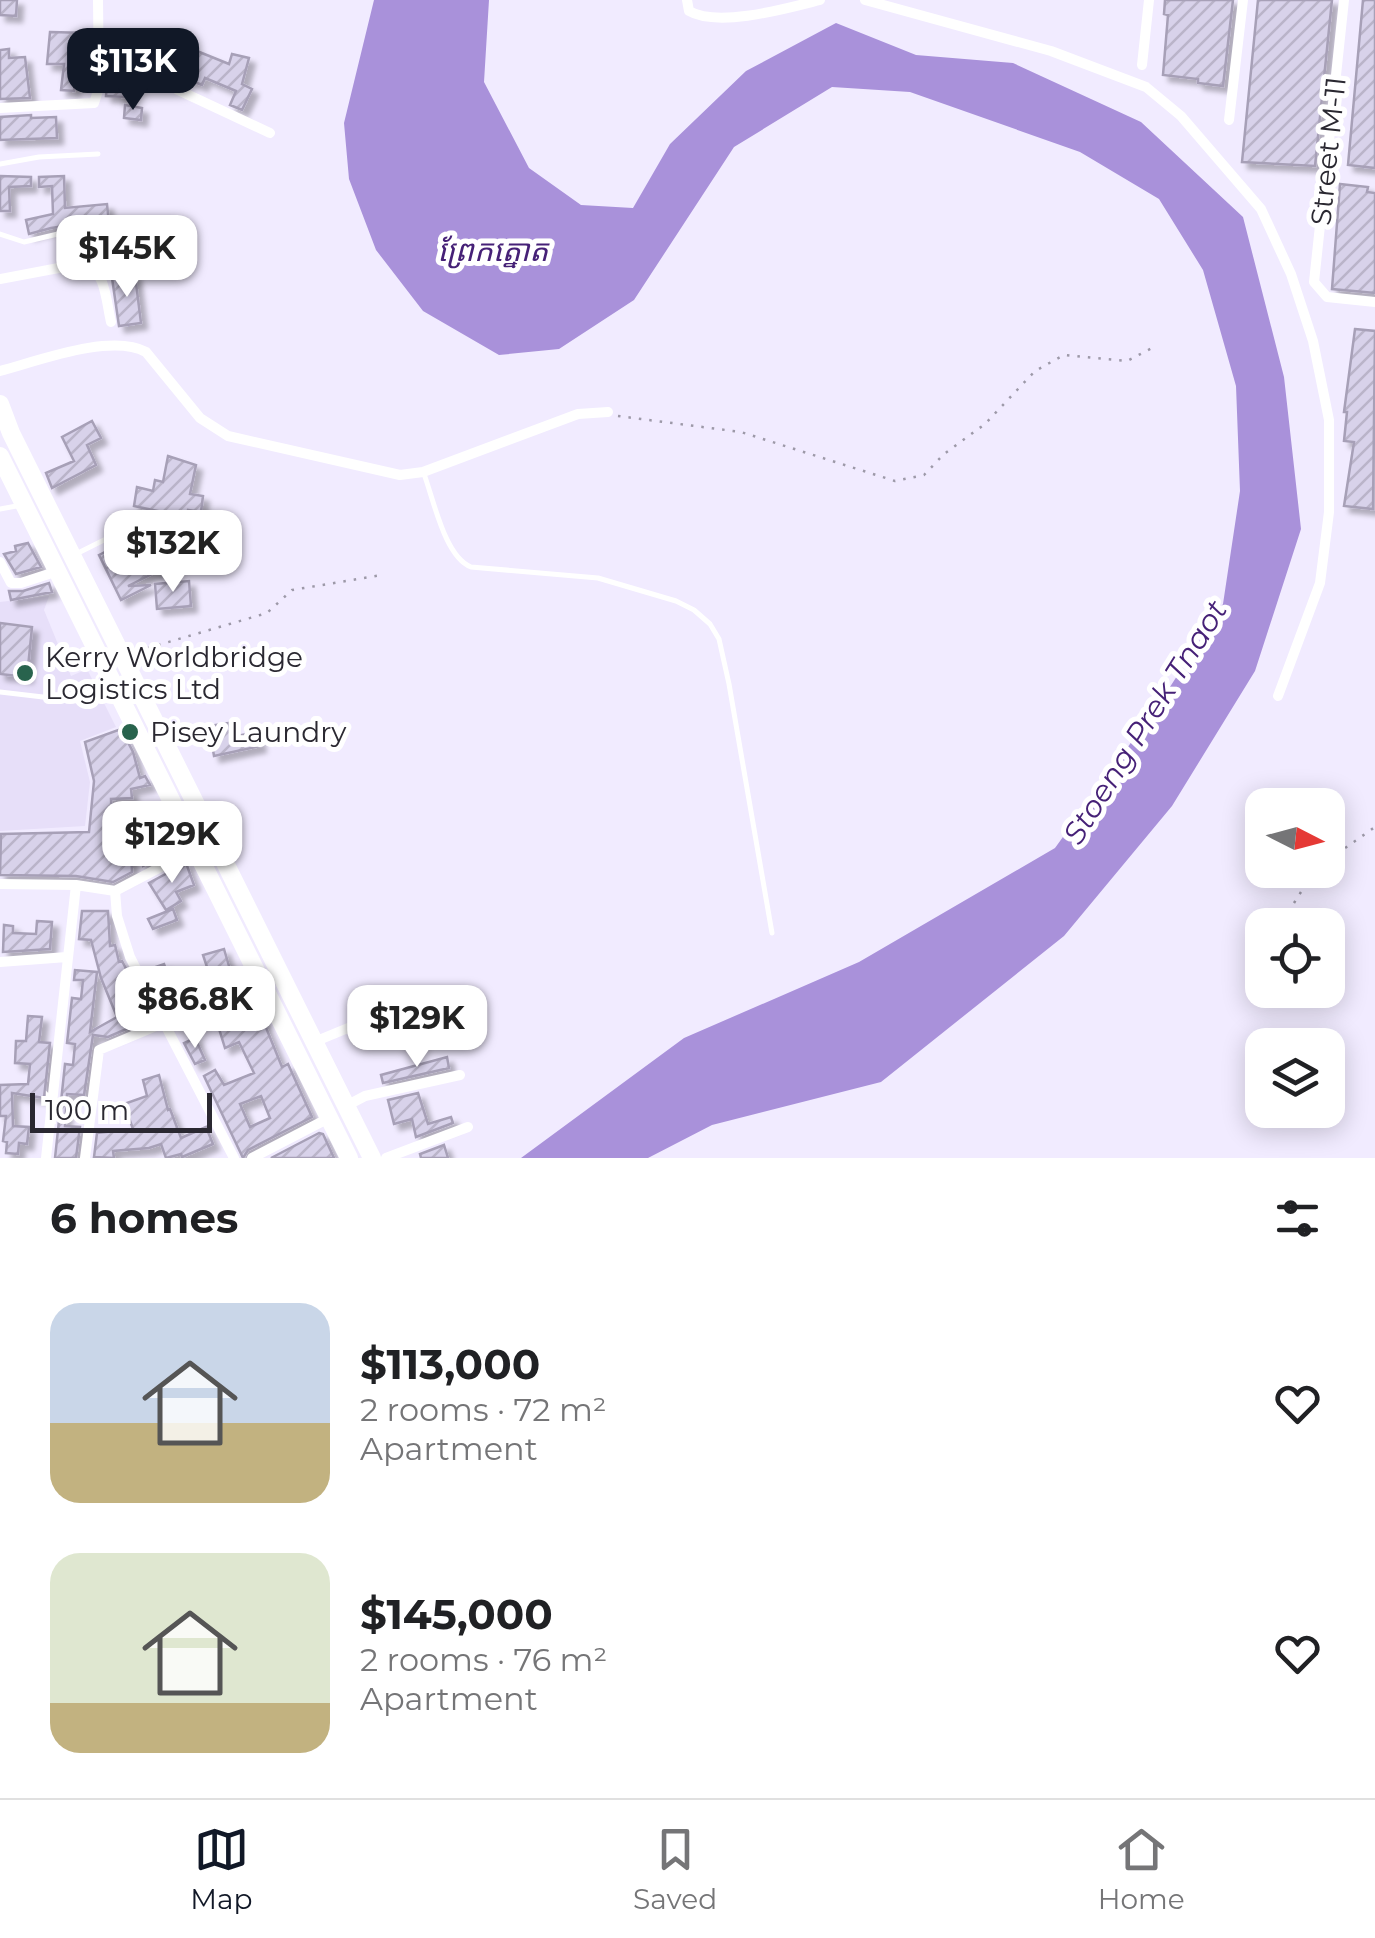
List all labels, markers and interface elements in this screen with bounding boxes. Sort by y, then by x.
pin: $113K [63,28,203,113]
text: $113K [89,41,177,80]
street label: Street M-11 [1303,75,1353,227]
pin: $145K [57,215,197,300]
text: $145K [78,228,176,267]
water label: ព្រែកត្នោត [438,232,550,269]
pin: $132K [103,510,243,595]
text: $132K [126,523,220,562]
water label: Stoeng Prek Tnaot [1055,593,1235,851]
place label: Kerry Worldbridge Logistics Ltd [45,640,303,706]
marker: Kerry Worldbridge Logistics Ltd [14,662,36,684]
place label: Pisey Laundry [150,715,347,749]
marker: Pisey Laundry [119,721,141,743]
north arrow [1245,788,1345,888]
map controls [1245,788,1345,1128]
pin: $129K [102,801,242,886]
text: $129K [124,814,220,853]
button: locate [1245,908,1345,1008]
pin: $86.8K [114,966,276,1051]
text: $86.8K [137,979,253,1018]
pin: $129K [347,985,487,1070]
text: $129K [369,998,465,1037]
button: layers [1245,1028,1345,1128]
scale bar [30,1088,212,1132]
text: 100 m [45,1093,129,1127]
icon: filters [1270,1191,1325,1246]
text: 6 homes [50,1192,238,1244]
text: $113,000 [360,1338,540,1390]
icon: home [130,1343,250,1463]
icon: heart [1270,1376,1325,1431]
text: 2 rooms · 72 m² [360,1390,607,1429]
text: Apartment [360,1429,538,1468]
text: $145,000 [360,1588,553,1640]
icon: home [130,1593,250,1713]
icon: heart [1270,1626,1325,1681]
text: 2 rooms · 76 m² [360,1640,607,1679]
text: Apartment [360,1679,538,1718]
tab: Map [190,1822,253,1916]
tab: Saved [633,1822,717,1916]
tab: Home [1098,1822,1185,1916]

